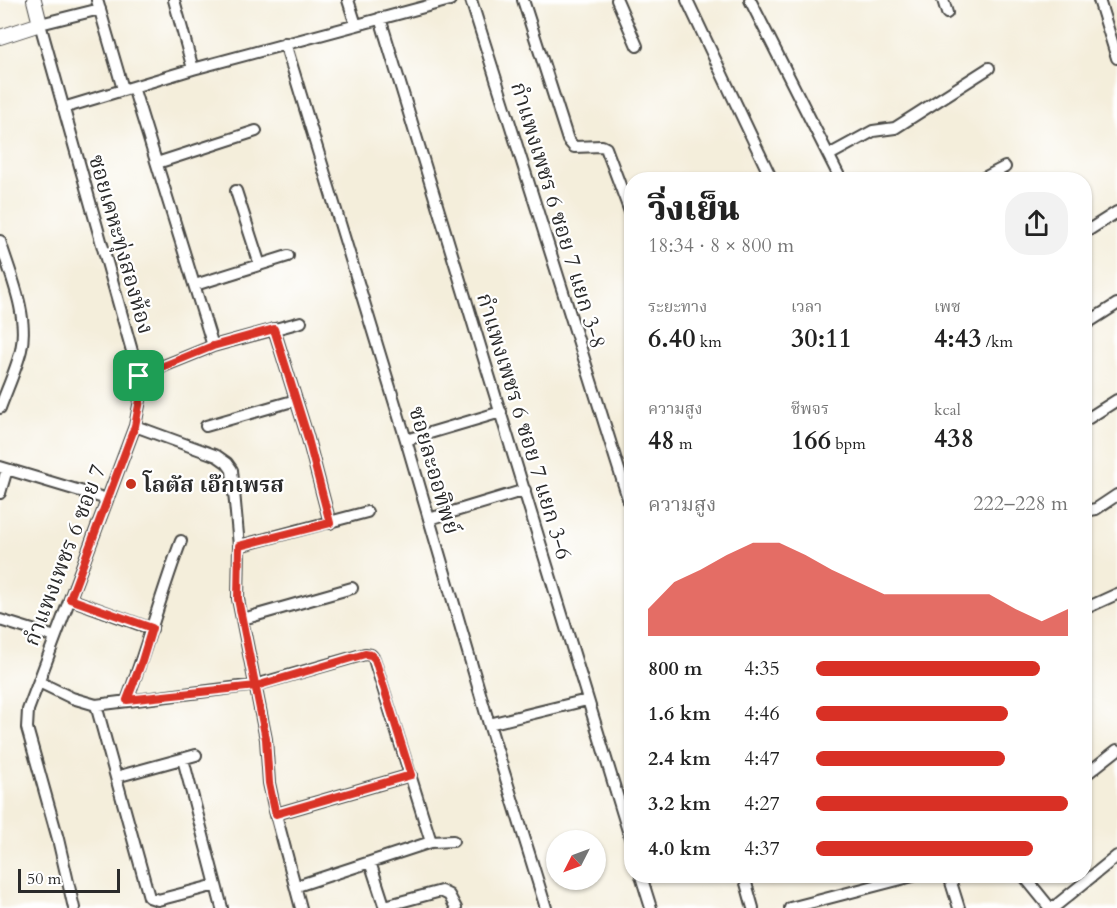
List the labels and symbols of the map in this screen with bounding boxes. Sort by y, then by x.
street label: กำแพงเพชร 6 ซอย 7 แยก 3-8 [503,78,613,352]
street label: ซอยเคหะทุ่งสองห้อง [81,151,161,337]
street label: กำแพงเพชร 6 ซอย 7 แยก 3-6 [469,289,579,563]
pin [113,350,164,401]
street label: ซอยละออทิพย์ [401,403,467,538]
street label: กำแพงเพชร 6 ซอย 7 [17,460,113,650]
place label: โลตัส เอ๊กเพรส [142,470,284,500]
marker: โลตัส เอ๊กเพรส [124,477,138,491]
north arrow [546,830,606,890]
scale bar [18,866,120,894]

